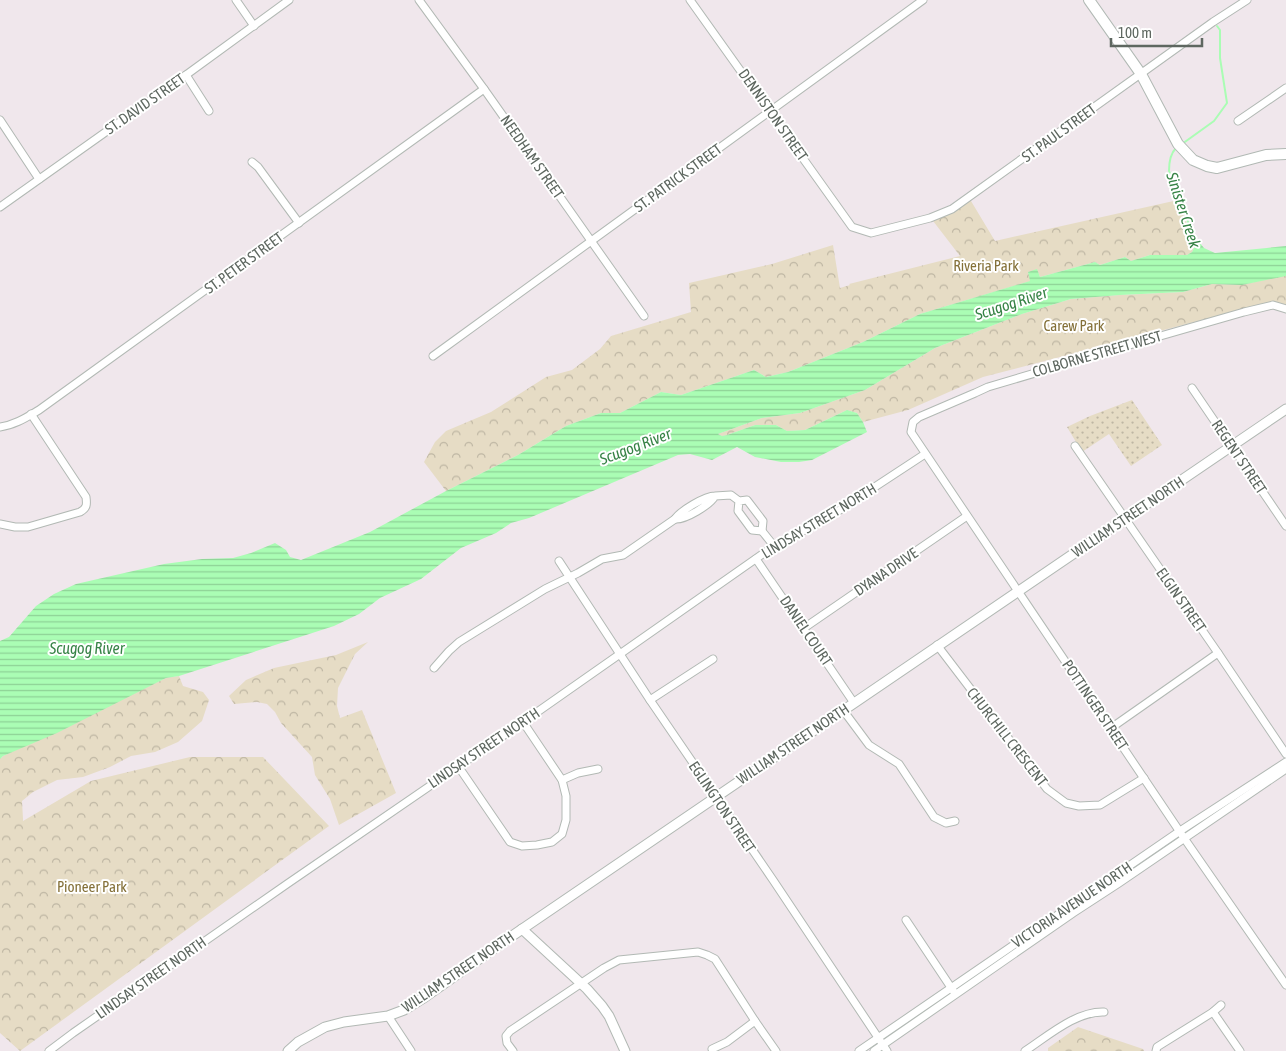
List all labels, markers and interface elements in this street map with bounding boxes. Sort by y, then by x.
scale bar [1111,15,1202,47]
text: 100 m [1118,24,1152,41]
street label: DENNISTON STREET [735,65,812,164]
street label: ST. DAVID STREET [101,70,188,137]
street label: ST. PAUL STREET [1018,100,1099,165]
street label: NEEDHAM STREET [497,112,568,202]
street label: ST. PATRICK STREET [631,140,725,215]
water label: Sinister Creek [1163,169,1205,251]
street label: ST. PETER STREET [201,228,287,297]
park label: Riveria Park [953,257,1019,274]
water label: Scugog River [972,282,1051,324]
park label: Carew Park [1044,317,1105,334]
street label: COLBORNE STREET WEST [1030,327,1164,380]
street label: REGENT STREET [1208,417,1271,497]
water label: Scugog River [596,424,675,469]
street label: WILLIAM STREET NORTH [1068,473,1187,560]
street label: LINDSAY STREET NORTH [758,480,879,562]
street label: DYANA DRIVE [851,544,921,599]
street label: ELGIN STREET [1153,564,1210,635]
street label: DANIEL COURT [777,592,836,669]
water label: Scugog River [49,639,126,658]
street label: POTTINGER STREET [1059,656,1132,753]
street label: CHURCHILL CRESCENT [964,684,1051,790]
street label: WILLIAM STREET NORTH [733,700,852,787]
street label: LINDSAY STREET NORTH [425,704,543,791]
street label: EGLINGTON STREET [686,758,759,856]
street label: VICTORIA AVENUE NORTH [1009,858,1135,951]
park label: Pioneer Park [57,878,127,895]
street label: WILLIAM STREET NORTH [398,928,517,1015]
street label: LINDSAY STREET NORTH [92,933,209,1022]

